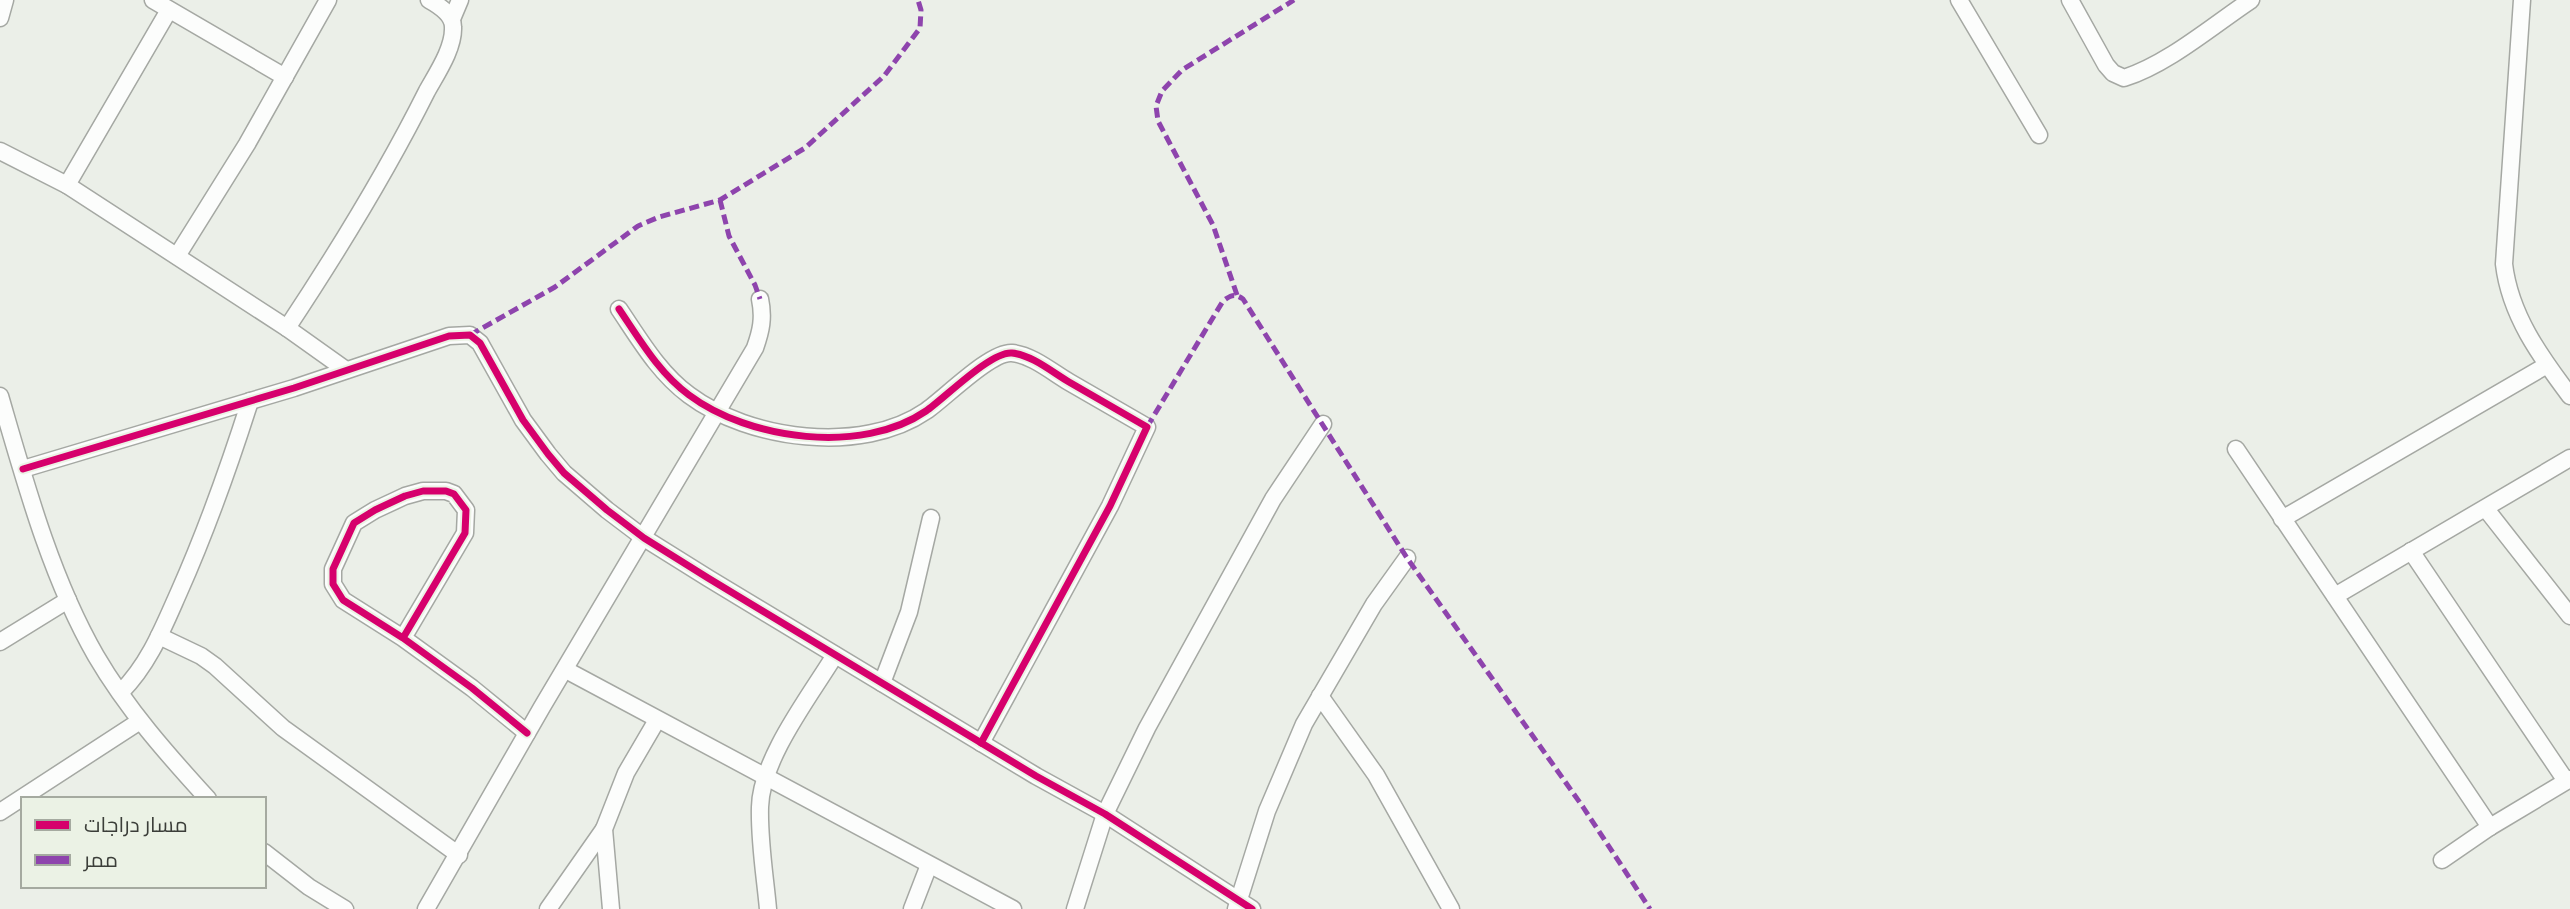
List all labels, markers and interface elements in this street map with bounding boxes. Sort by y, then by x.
legend [21,797,266,888]
text: مسار دراجات [84,811,188,837]
text: ممر [83,846,118,872]

